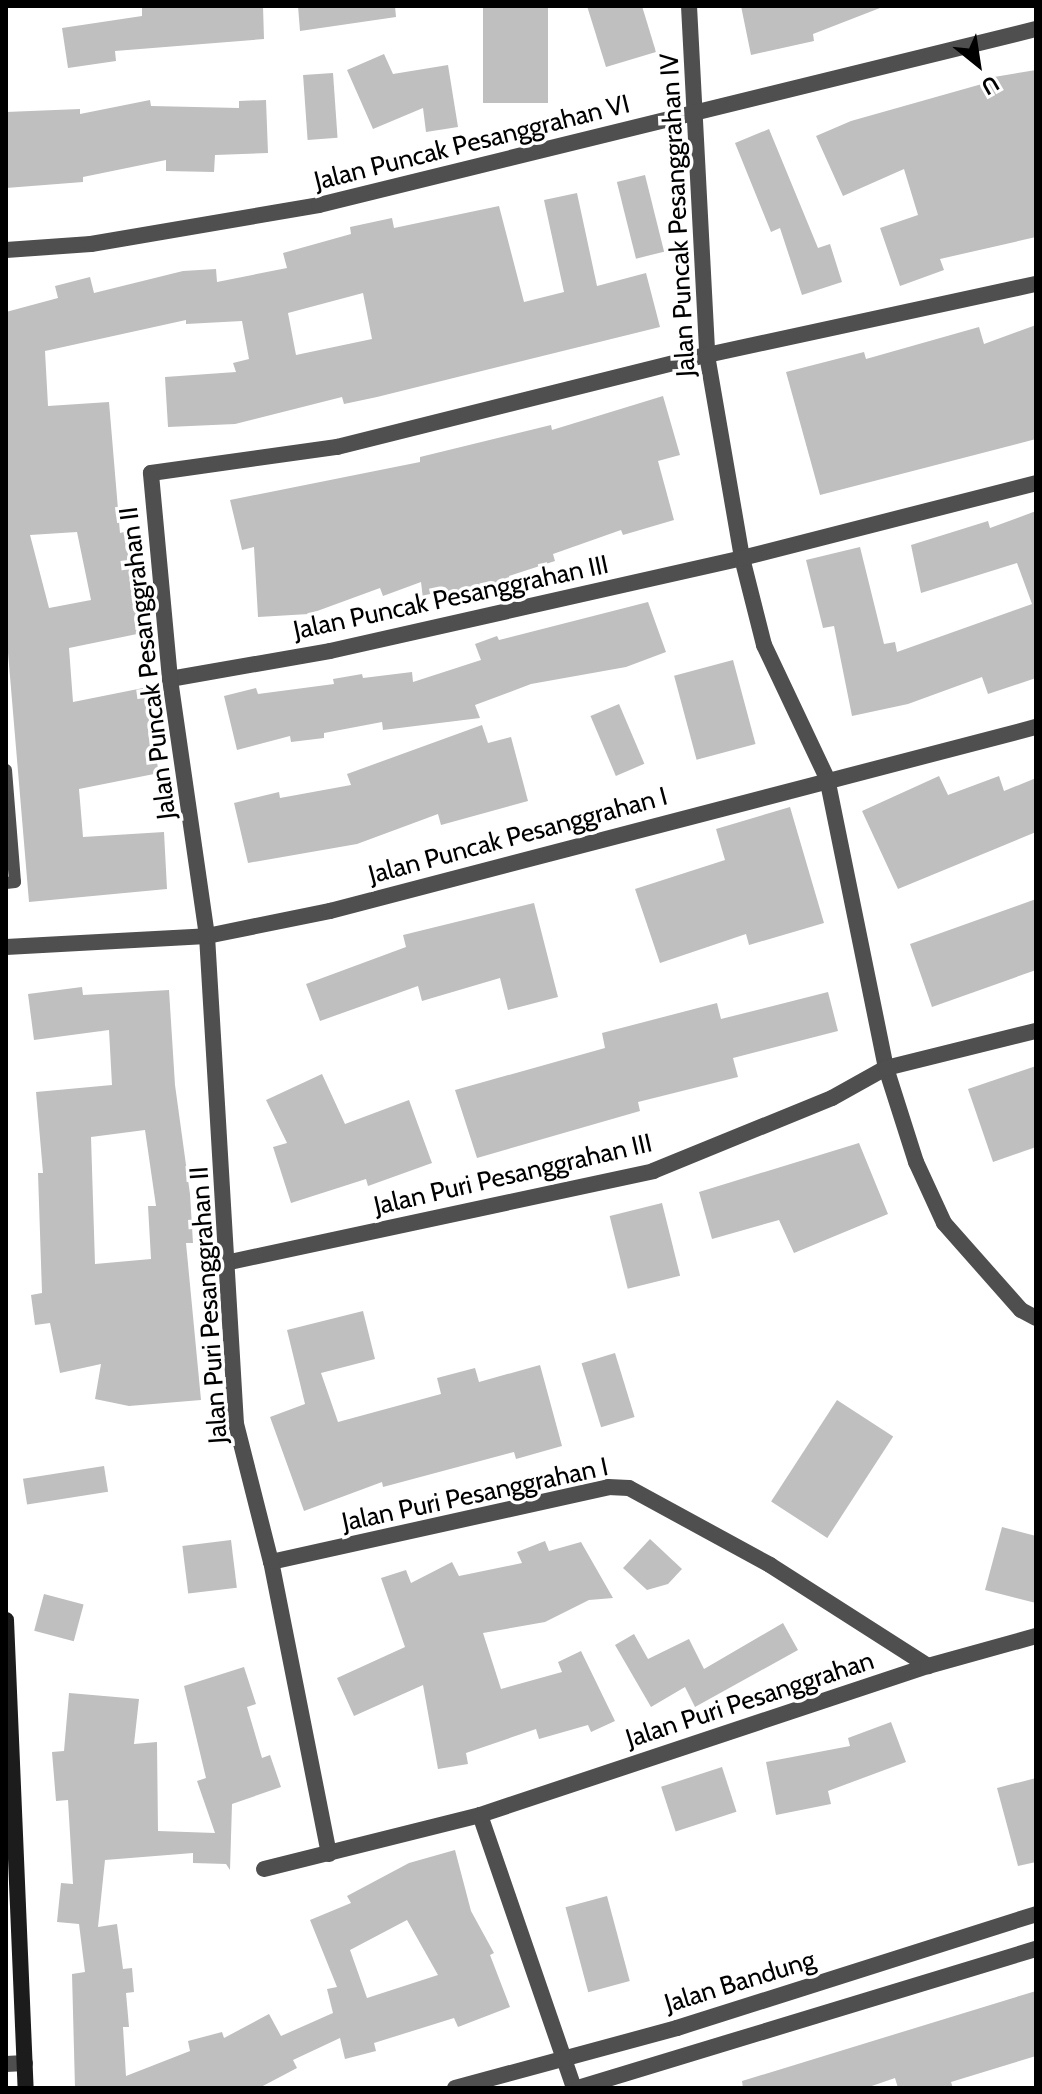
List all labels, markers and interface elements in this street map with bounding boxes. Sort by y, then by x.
north arrow [938,24,1018,104]
street label: Jalan Puncak Pesanggrahan IV [654,52,702,378]
text: U [977,70,1004,101]
street label: Jalan Puncak Pesanggrahan VI [311,89,633,197]
street label: Jalan Puncak Pesanggrahan II [113,505,183,821]
street label: Jalan Puncak Pesanggrahan III [291,549,611,647]
street label: Jalan Puncak Pesanggrahan I [365,781,671,891]
street label: Jalan Puri Pesanggrahan III [371,1128,655,1222]
street label: Jalan Puri Pesanggrahan II [184,1165,234,1445]
street label: Jalan Puri Pesanggrahan I [339,1452,611,1538]
street label: Jalan Puri Pesanggrahan [622,1645,878,1755]
street label: Jalan Bandung [661,1944,819,2020]

